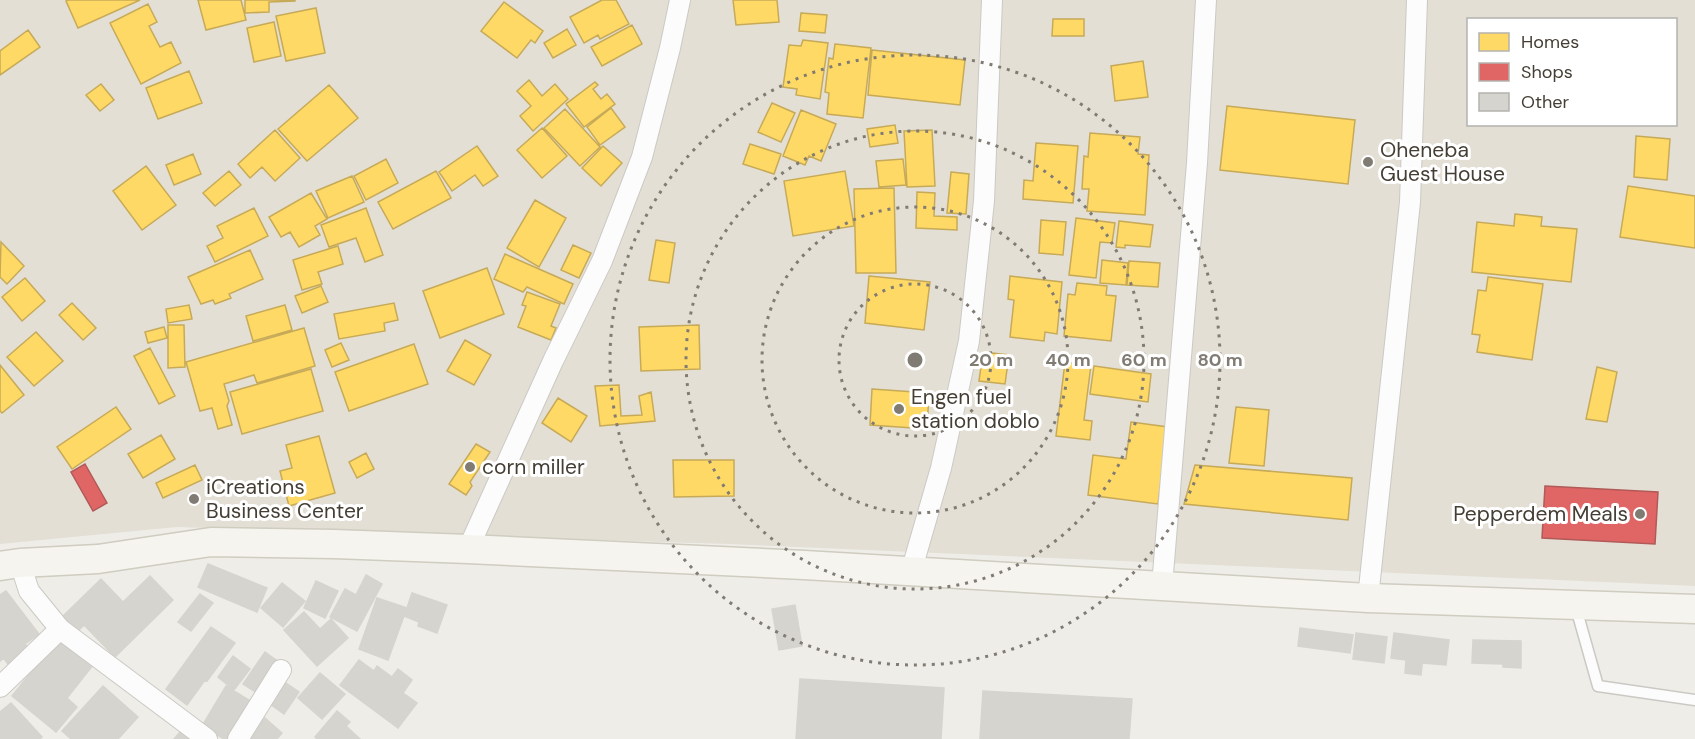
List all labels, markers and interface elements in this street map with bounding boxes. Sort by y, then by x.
legend [1467,18,1677,126]
text: Homes [1521,30,1579,54]
text: Shops [1521,60,1573,84]
text: Other [1521,90,1570,114]
place label: Oheneba Guest House [1380,136,1505,188]
marker: Oheneba Guest House [1361,155,1375,169]
text: 20 m [969,348,1013,372]
text: 40 m [1045,348,1091,372]
text: 60 m [1121,348,1167,372]
text: 80 m [1197,348,1243,372]
centre of rings [905,350,925,370]
place label: Engen fuel station doblo [911,383,1040,435]
marker: Engen fuel station doblo [892,402,906,416]
place label: corn miller [482,453,585,481]
marker: corn miller [463,460,477,474]
place label: iCreations Business Center [206,473,364,525]
marker: iCreations Business Center [187,492,201,506]
place label: Pepperdem Meals [1453,500,1628,528]
marker: Pepperdem Meals [1633,507,1647,521]

